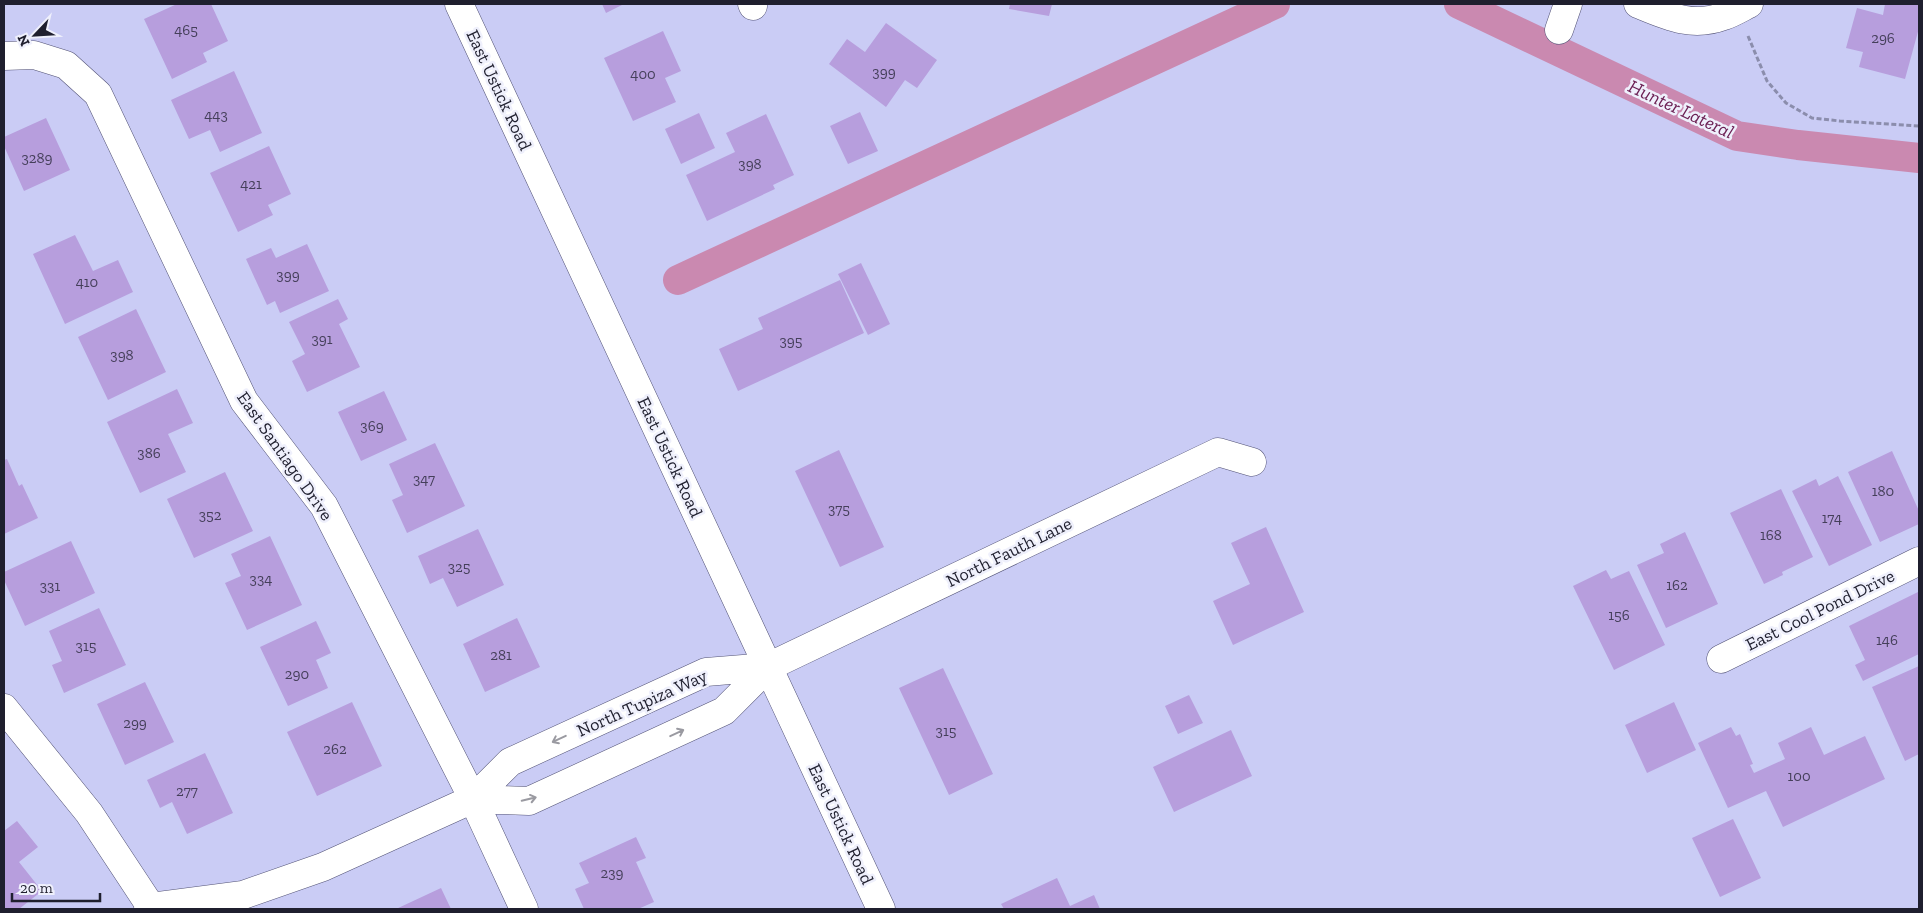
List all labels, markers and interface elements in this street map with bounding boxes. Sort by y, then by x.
north arrow [10,10,60,60]
house number: 465 [174,21,198,39]
street label: East Ustick Road [461,26,537,154]
house number: 296 [1871,29,1895,47]
text: N [14,32,34,49]
house number: 399 [872,63,896,81]
house number: 400 [630,65,656,83]
water label: Hunter Lateral [1625,75,1737,143]
house number: 443 [204,106,228,124]
house number: 3289 [21,149,53,167]
house number: 398 [738,155,762,173]
house number: 421 [240,175,262,193]
house number: 399 [276,266,300,284]
house number: 410 [76,273,98,291]
house number: 391 [311,330,333,348]
house number: 395 [780,332,803,350]
house number: 398 [110,346,134,364]
street label: East Santiago Drive [232,387,338,525]
street label: East Ustick Road [632,393,708,521]
house number: 369 [360,417,384,435]
house number: 386 [137,444,161,462]
house number: 347 [413,470,435,488]
house number: 180 [1872,482,1894,500]
house number: 375 [828,500,850,518]
house number: 352 [199,506,222,524]
house number: 174 [1822,509,1842,527]
street label: North Fauth Lane [943,512,1075,592]
house number: 168 [1760,526,1782,544]
house number: 325 [448,558,471,576]
street label: East Cool Pond Drive [1742,564,1898,656]
house number: 334 [250,570,272,588]
house number: 162 [1666,576,1688,594]
house number: 331 [40,577,60,595]
house number: 156 [1608,606,1630,624]
house number: 146 [1876,631,1898,649]
house number: 315 [76,637,97,655]
house number: 281 [490,646,512,664]
street label: North Tupiza Way [573,664,711,742]
house number: 290 [285,665,309,683]
house number: 299 [123,714,147,732]
house number: 315 [936,722,957,740]
one-way arrow [669,727,684,737]
one-way arrow [552,735,567,745]
house number: 262 [323,740,347,758]
street label: East Ustick Road [803,760,879,888]
house number: 100 [1787,767,1811,785]
house number: 277 [176,782,198,800]
one-way arrow [521,794,537,803]
house number: 239 [600,864,624,882]
scale bar [12,870,100,902]
text: 20 m [20,879,53,897]

